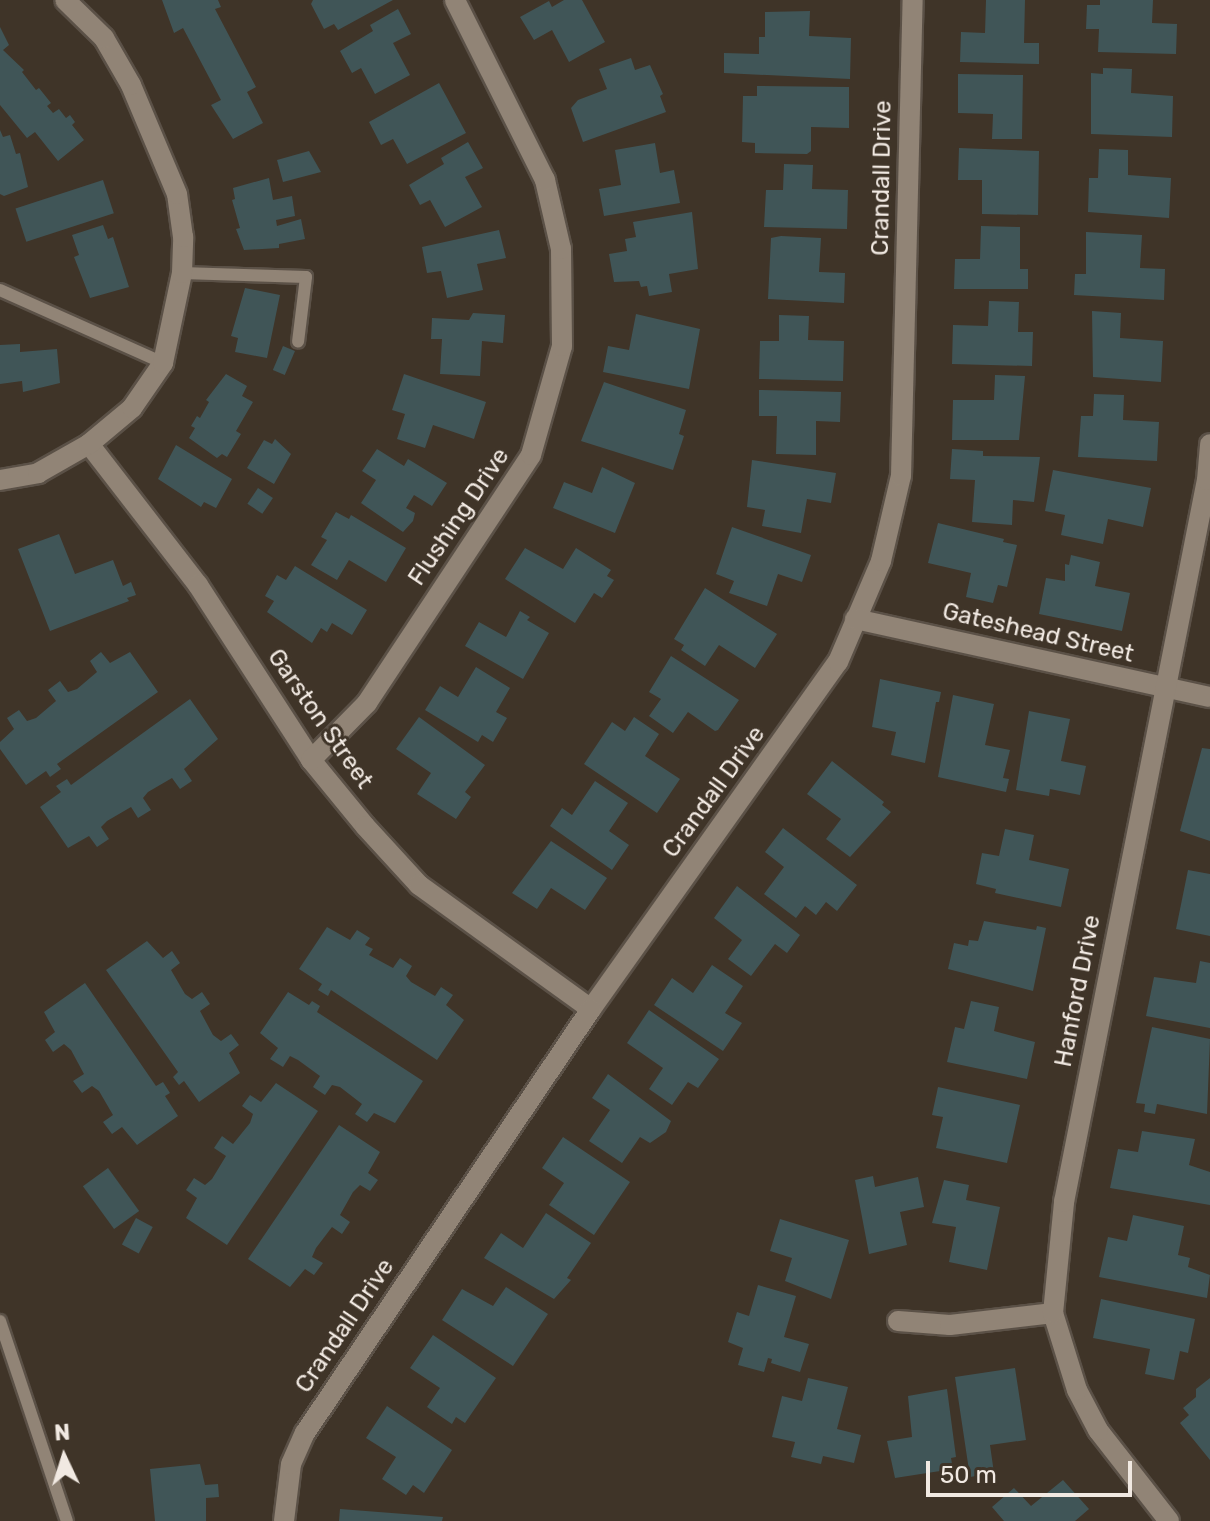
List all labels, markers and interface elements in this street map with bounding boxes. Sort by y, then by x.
street label: Crandall Drive [866,100,898,256]
street label: Flushing Drive [402,443,516,591]
street label: Gateshead Street [940,597,1136,669]
street label: Garston Street [261,644,379,794]
street label: Crandall Drive [657,721,771,863]
street label: Hanford Drive [1049,913,1107,1069]
street label: Crandall Drive [290,1253,400,1399]
north arrow [24,1417,104,1497]
text: N [53,1419,71,1447]
scale bar [930,1445,1136,1495]
text: 50 m [940,1461,997,1489]

